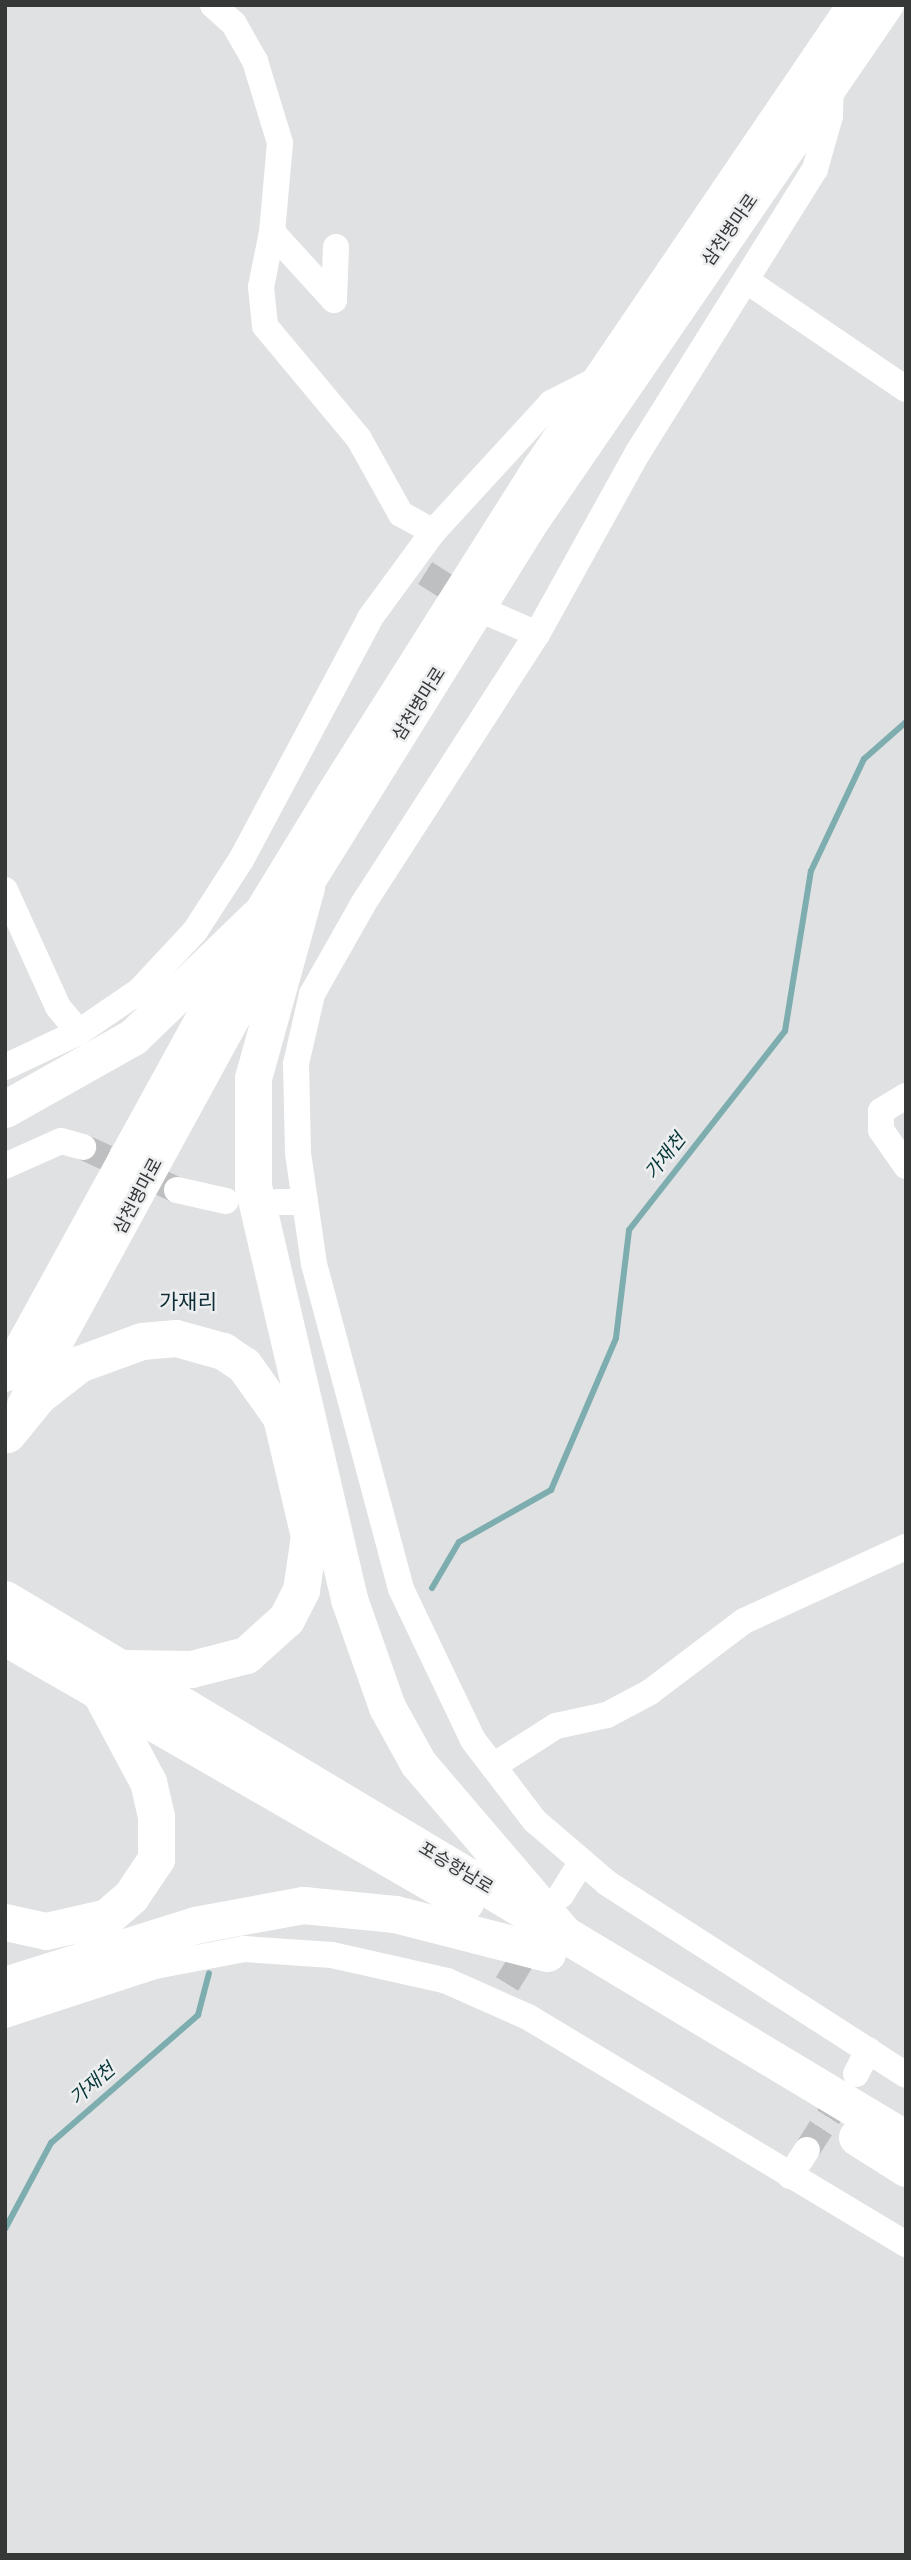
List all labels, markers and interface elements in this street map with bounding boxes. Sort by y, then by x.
street label: 삼천병마로 [697,190,763,270]
street label: 삼천병마로 [388,663,450,745]
water label: 가재천 [641,1129,691,1185]
street label: 삼천병마로 [109,1154,167,1238]
district label: 가재리 [159,1289,217,1315]
street label: 포승향남로 [415,1837,497,1899]
water label: 가재천 [66,2059,120,2111]

